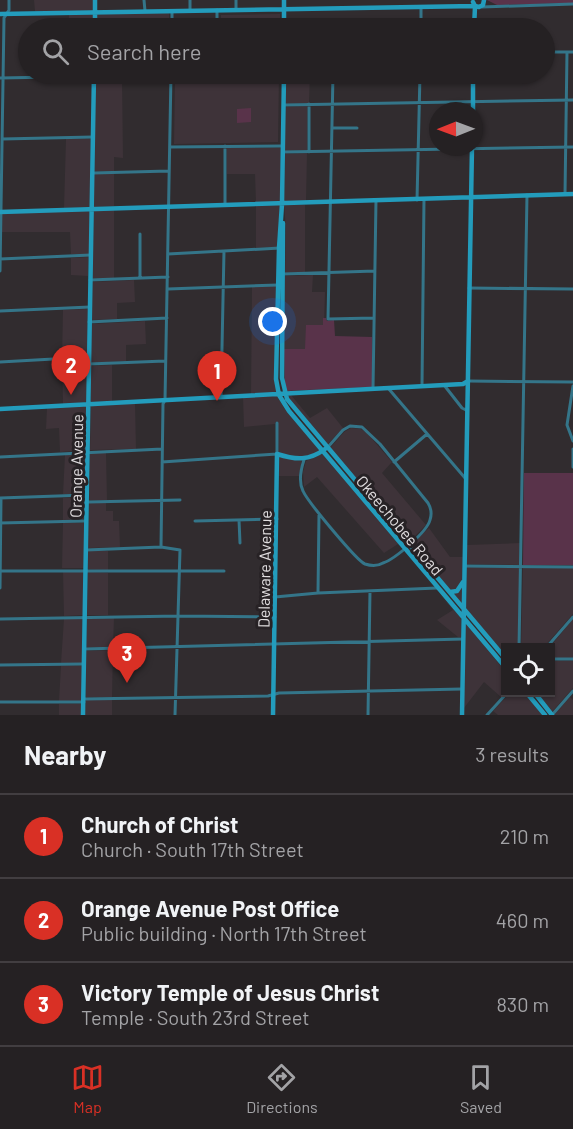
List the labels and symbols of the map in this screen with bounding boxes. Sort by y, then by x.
north arrow [429,102,483,156]
your location [258,307,287,336]
pin: 2 [52,346,90,395]
pin: 1 [198,352,236,401]
street label: Orange Avenue [66,414,86,518]
street label: Okeechobee Road [353,471,447,579]
street label: Delaware Avenue [253,510,275,628]
pin: 3 [108,634,146,683]

